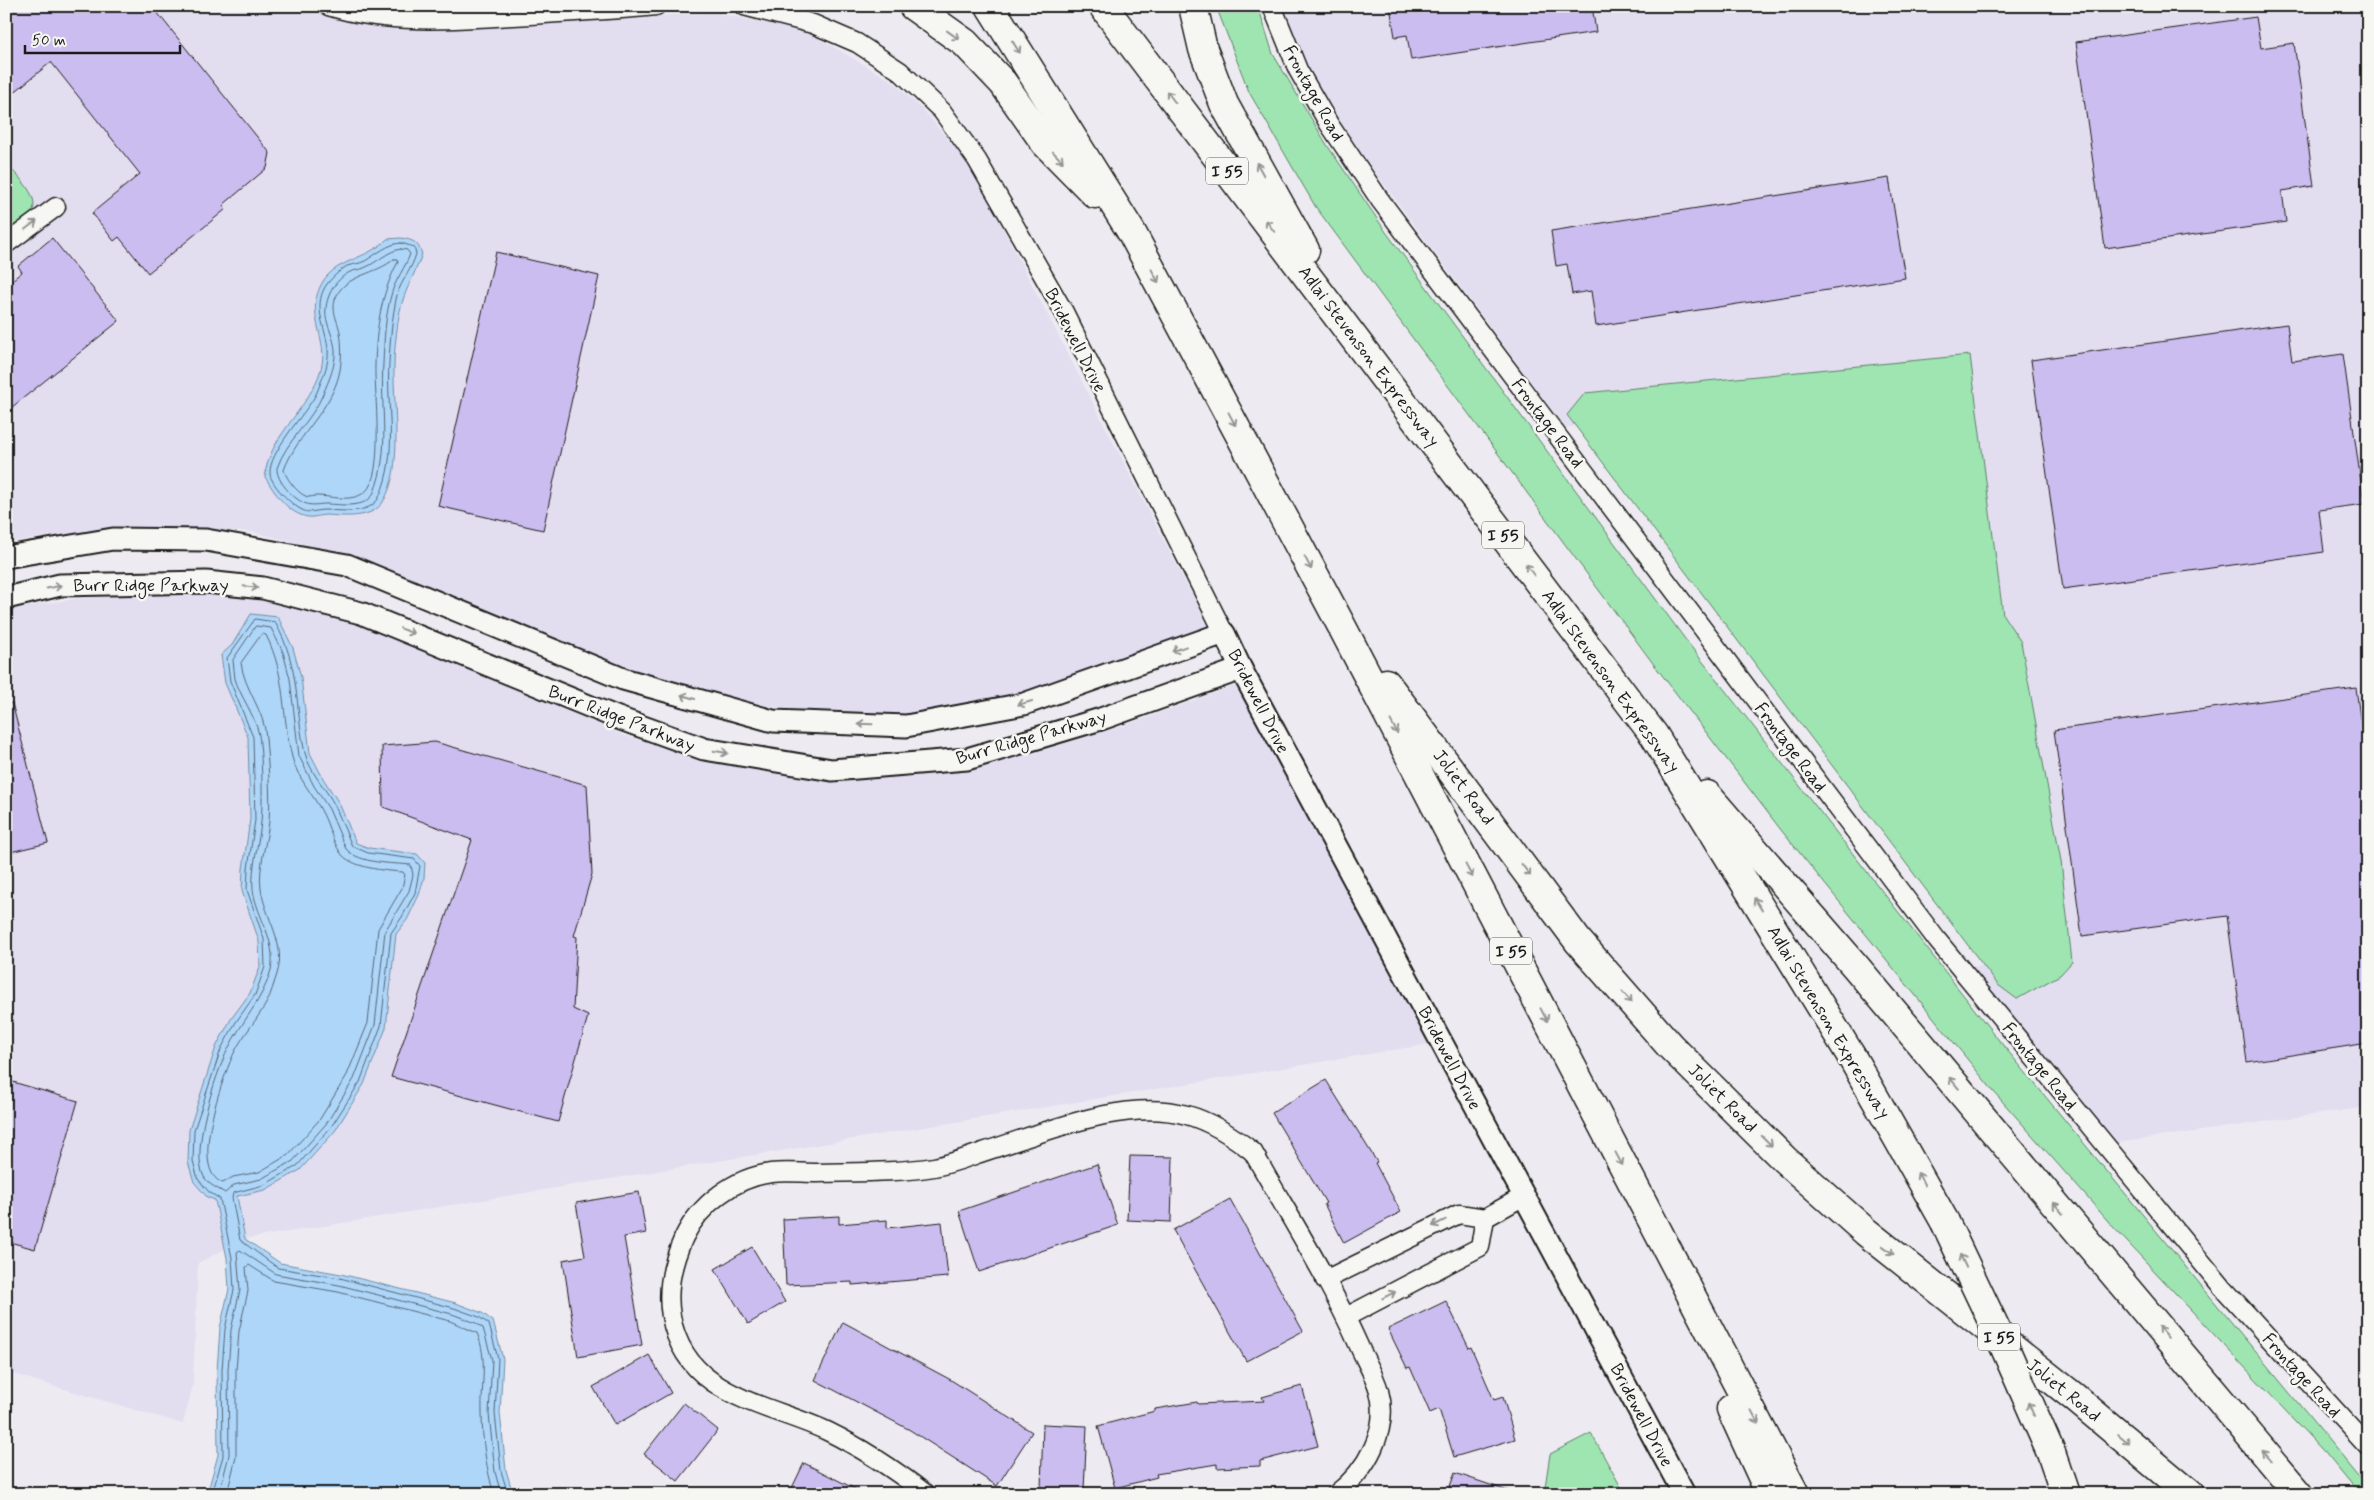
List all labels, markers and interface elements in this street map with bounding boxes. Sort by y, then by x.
scale bar [25,22,180,54]
one-way arrow [946,30,960,40]
text: 50 m [32,31,66,51]
one-way arrow [1011,40,1021,54]
street label: Frontage Road [1276,41,1349,146]
one-way arrow [1166,90,1176,104]
one-way arrow [1052,151,1064,163]
road number: I 55 [1206,158,1248,185]
one-way arrow [1255,163,1265,177]
one-way arrow [24,220,37,231]
one-way arrow [1264,220,1275,233]
street label: Adlai Stevenson Expressway [1292,261,1444,452]
one-way arrow [1151,268,1160,283]
street label: Bridewell Drive [1039,284,1112,397]
street label: Frontage Road [1505,374,1589,474]
one-way arrow [1227,412,1237,426]
road number: I 55 [1482,522,1524,548]
one-way arrow [1304,555,1313,570]
one-way arrow [1525,564,1536,577]
street label: Burr Ridge Parkway [73,574,229,599]
one-way arrow [45,582,61,591]
one-way arrow [242,582,258,592]
street label: Adlai Stevenson Expressway [1535,585,1685,778]
one-way arrow [398,627,414,636]
one-way arrow [1171,645,1187,654]
street label: Bridewell Drive [1222,645,1295,758]
street label: Burr Ridge Parkway [544,680,699,759]
one-way arrow [681,692,697,702]
street label: Frontage Road [1748,698,1832,798]
one-way arrow [1018,699,1034,709]
street label: Burr Ridge Parkway [953,705,1110,772]
one-way arrow [1389,719,1399,734]
one-way arrow [857,720,873,729]
street label: Joliet Road [1427,745,1500,830]
one-way arrow [713,747,729,757]
one-way arrow [1465,863,1474,878]
one-way arrow [1521,863,1531,877]
one-way arrow [1753,897,1763,911]
street label: Adlai Stevenson Expressway [1761,922,1895,1123]
road number: I 55 [1490,938,1532,964]
one-way arrow [1621,991,1633,1004]
street label: Bridewell Drive [1412,1003,1486,1114]
one-way arrow [1540,1007,1549,1022]
street label: Frontage Road [1996,1018,2082,1116]
street label: Joliet Road [1682,1059,1762,1139]
one-way arrow [1948,1077,1959,1090]
one-way arrow [1760,1135,1772,1147]
one-way arrow [1615,1151,1624,1166]
one-way arrow [1915,1173,1925,1187]
one-way arrow [2053,1201,2064,1214]
one-way arrow [1432,1219,1447,1229]
one-way arrow [1881,1244,1894,1255]
one-way arrow [1958,1254,1967,1269]
one-way arrow [1381,1290,1396,1299]
road number: I 55 [1978,1324,2020,1350]
one-way arrow [2157,1326,2168,1339]
street label: Frontage Road [2256,1328,2346,1424]
street label: Joliet Road [2021,1353,2105,1428]
street label: Bridewell Drive [1604,1360,1678,1471]
one-way arrow [2026,1402,2036,1417]
one-way arrow [1750,1410,1760,1425]
one-way arrow [2117,1433,2130,1444]
one-way arrow [2262,1450,2273,1463]

